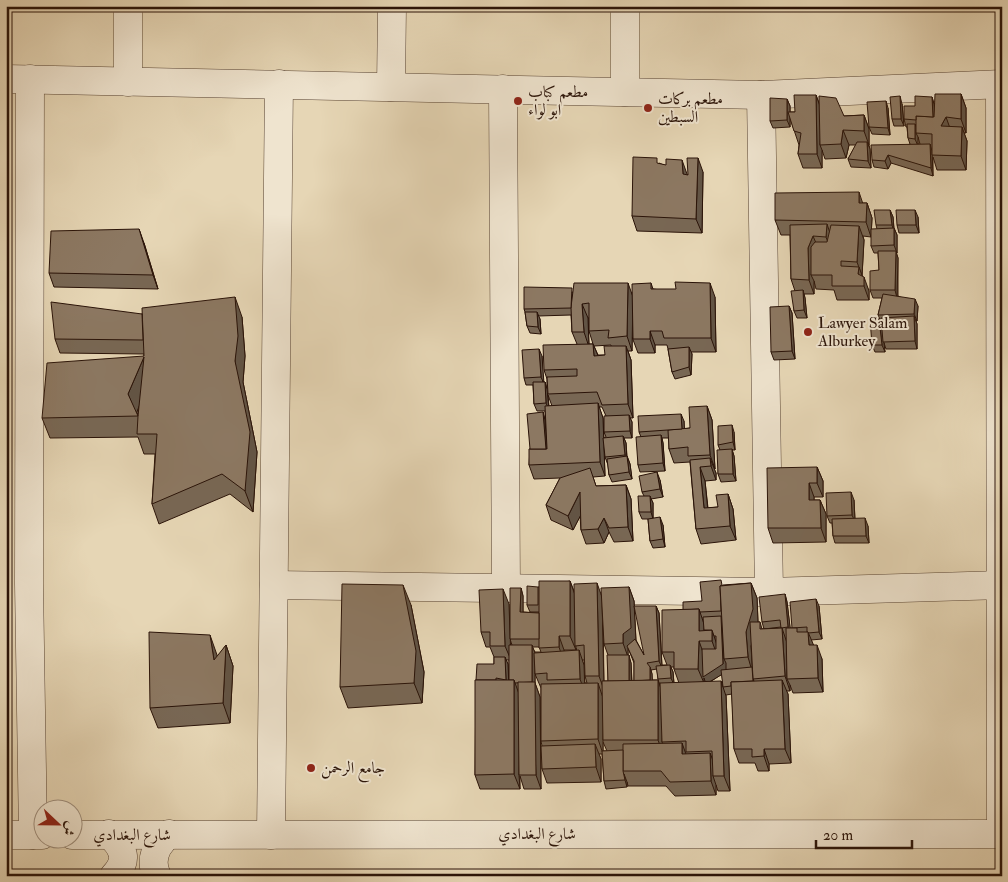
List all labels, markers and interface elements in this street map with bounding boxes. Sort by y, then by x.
place label: مطعم كباب ابو لواء [528,82,588,120]
place label: مطعم بركات السبطين [658,89,723,127]
marker: مطعم كباب ابو لواء [512,95,524,107]
marker: مطعم بركات السبطين [642,102,654,114]
place label: Lawyer Salam Alburkey [817,313,908,351]
marker: Lawyer Salam Alburkey [802,326,814,338]
place label: جامع الرحمن [321,758,385,783]
marker: جامع الرحمن [305,762,317,774]
north arrow [32,800,82,850]
scale bar [816,817,912,849]
text: ش [59,819,80,838]
street label: شارع البغدادي [498,824,576,847]
street label: شارع البغدادي [93,825,171,848]
text: 20 m [823,826,853,845]

